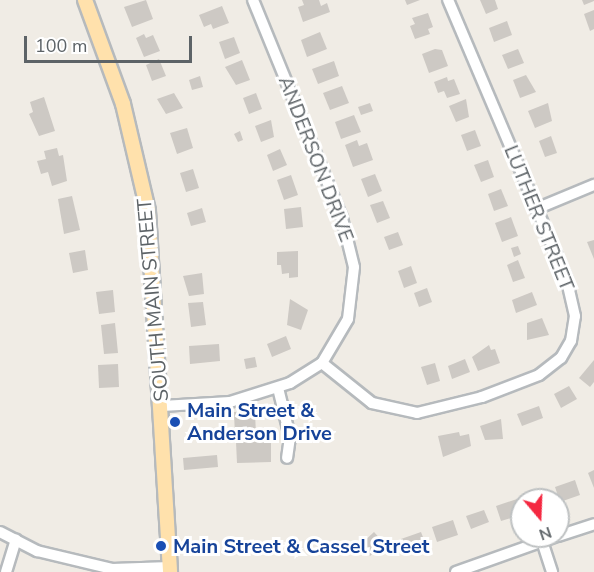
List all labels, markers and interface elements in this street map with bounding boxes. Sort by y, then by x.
scale bar [27,24,195,62]
text: 100 m [35,34,87,58]
street label: ANDERSON DRIVE [273,73,359,245]
street label: LUTHER STREET [499,142,579,294]
street label: SOUTH MAIN STREET [132,197,174,403]
place label: Main Street & Anderson Drive [187,398,332,445]
marker: Main Street & Anderson Drive [168,415,182,429]
north arrow [510,488,570,548]
text: N [536,521,554,545]
place label: Main Street & Cassel Street [173,534,430,558]
marker: Main Street & Cassel Street [154,539,168,553]

